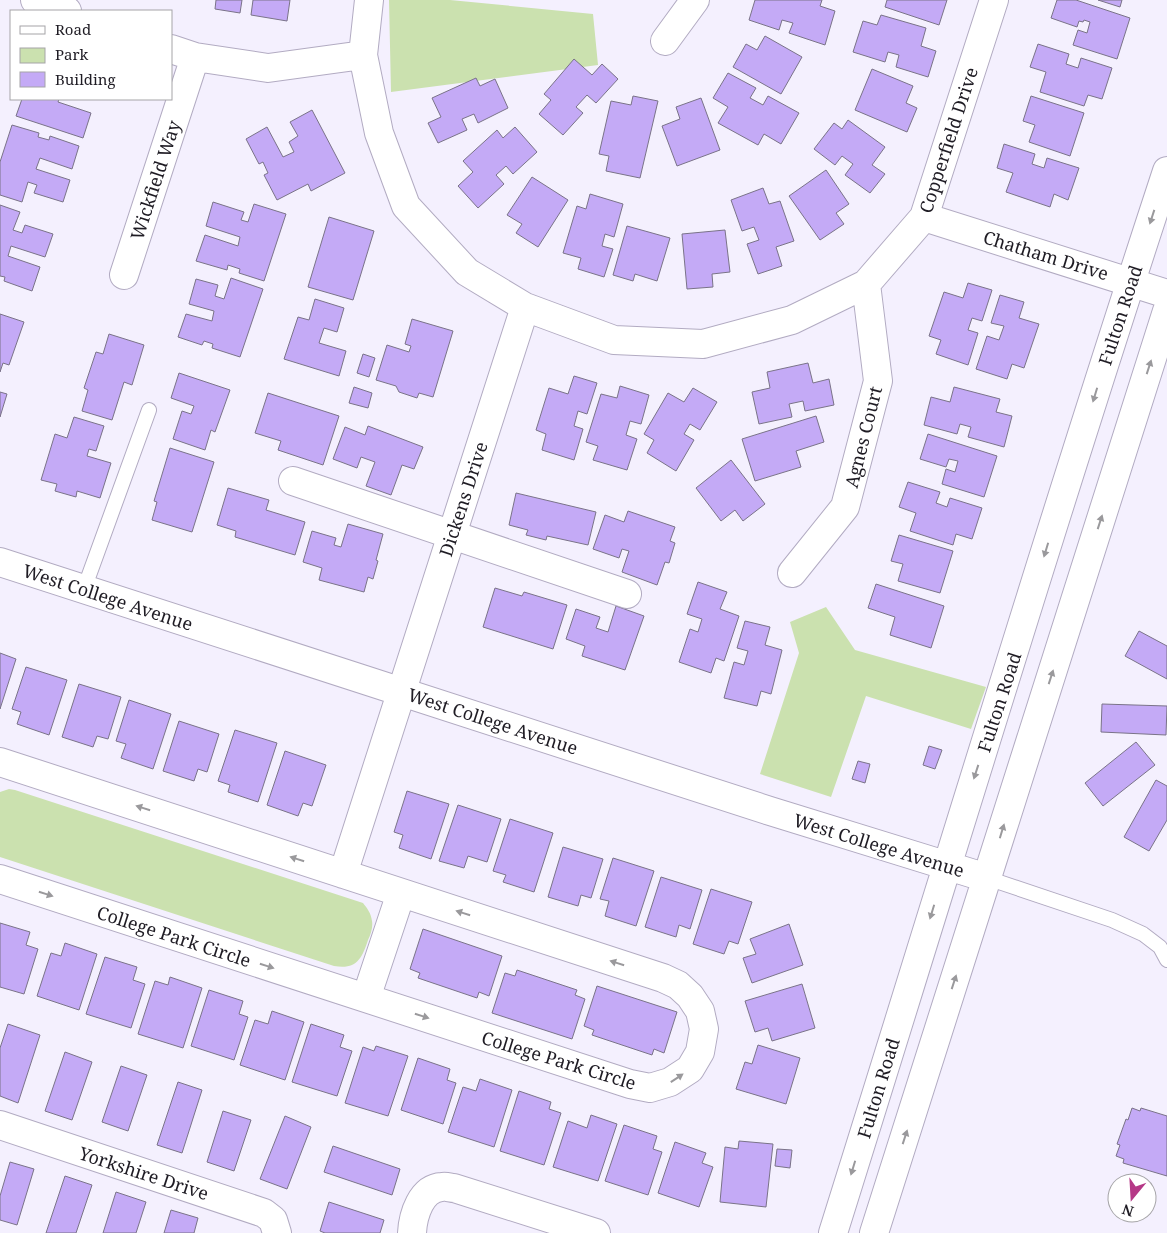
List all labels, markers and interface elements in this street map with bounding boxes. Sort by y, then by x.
legend [10,10,172,100]
text: Road [55,19,91,39]
text: Park [55,44,89,64]
street label: Copperfield Drive [913,64,983,216]
text: Building [55,69,116,89]
street label: Wickfield Way [124,116,186,243]
one-way arrow [1148,210,1155,225]
street label: Chatham Drive [981,225,1111,285]
street label: Fulton Road [1093,262,1147,368]
one-way arrow [1146,359,1154,374]
street label: Agnes Court [839,384,887,490]
one-way arrow [1091,388,1098,403]
street label: Dickens Drive [433,439,493,559]
one-way arrow [1097,514,1104,529]
one-way arrow [1042,543,1050,558]
street label: West College Avenue [20,558,196,636]
street label: Fulton Road [972,649,1026,755]
one-way arrow [1047,669,1055,684]
street label: West College Avenue [405,682,581,760]
one-way arrow [972,765,980,780]
one-way arrow [135,804,150,812]
street label: West College Avenue [791,808,967,882]
one-way arrow [998,824,1006,839]
one-way arrow [289,855,304,863]
one-way arrow [39,891,54,898]
street label: College Park Circle [94,900,254,972]
one-way arrow [928,905,935,920]
one-way arrow [455,908,470,916]
one-way arrow [609,959,624,967]
one-way arrow [260,963,275,970]
one-way arrow [951,974,959,989]
one-way arrow [415,1013,430,1021]
street label: College Park Circle [479,1025,639,1095]
street label: Fulton Road [851,1035,905,1141]
one-way arrow [670,1073,683,1083]
one-way arrow [902,1129,909,1144]
street label: Yorkshire Drive [75,1140,212,1205]
one-way arrow [849,1161,857,1176]
north arrow [1107,1173,1157,1223]
text: N [1120,1200,1136,1222]

